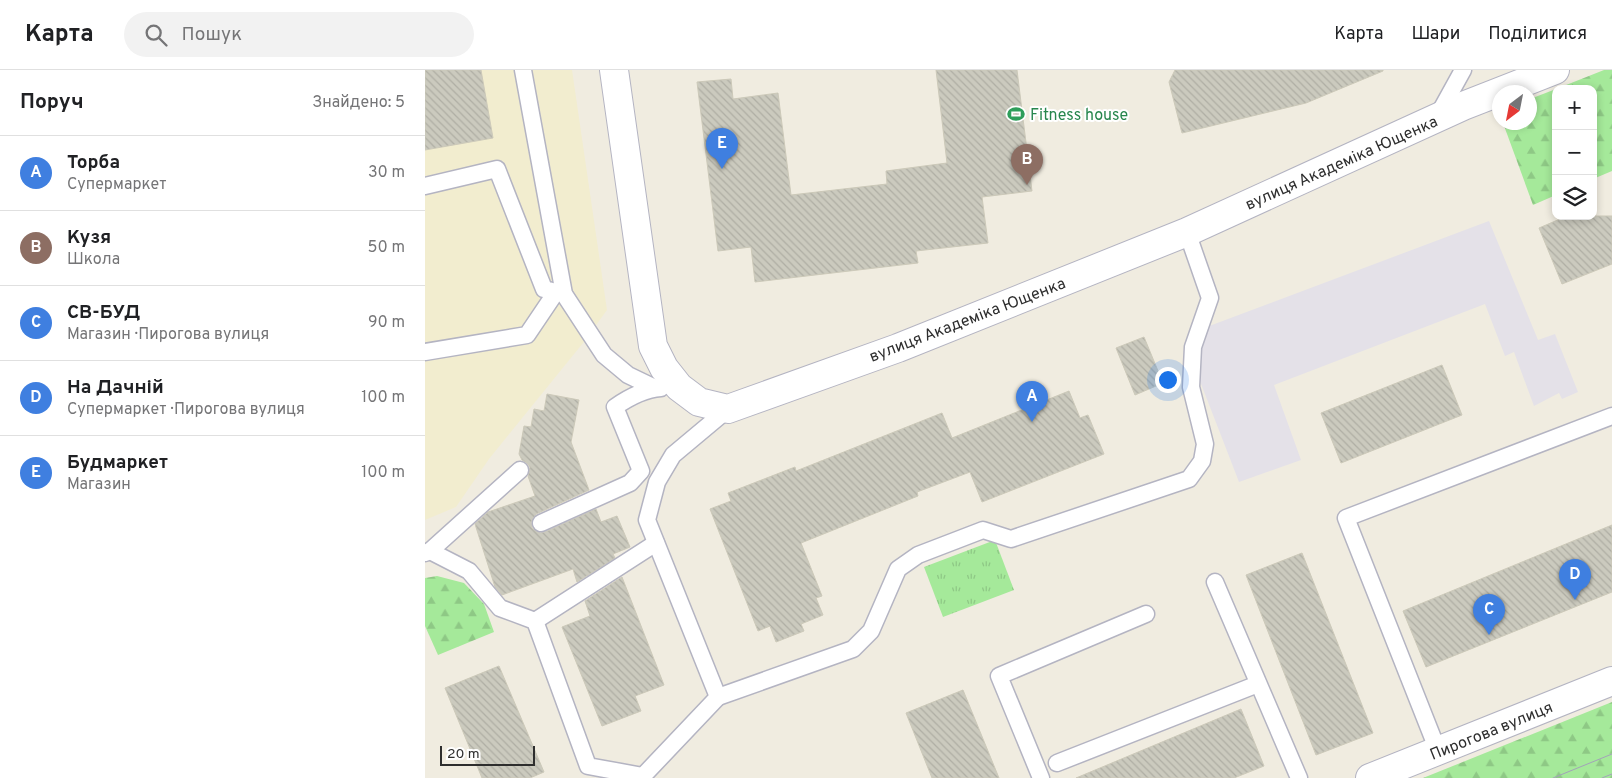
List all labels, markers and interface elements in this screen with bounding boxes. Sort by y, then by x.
search box [124,12,474,57]
text: Карта [25,20,94,50]
icon: search [142,21,170,49]
text: Пошук [182,23,242,47]
text: Карта [1334,23,1383,46]
text: Шари [1411,23,1460,46]
text: Поділитися [1488,23,1587,46]
north arrow [1492,85,1537,130]
map controls [1552,85,1597,220]
button: + [1552,85,1597,130]
text: Поруч [20,89,84,116]
text: Знайдено: 5 [312,93,405,113]
sports icon: Fitness house [1006,104,1026,124]
place label: Fitness house [1030,106,1128,126]
street label: вулиця Академіка Ющенка [1242,112,1441,215]
pin: E [706,128,738,169]
button: − [1552,130,1597,175]
pin: B [1011,144,1043,185]
text: Торба [67,151,120,175]
text: A [30,163,42,183]
text: 30 m [368,163,405,183]
text: Супермаркет [67,175,167,195]
button: layers [1552,175,1597,220]
text: Кузя [67,226,111,250]
text: B [30,238,42,258]
text: 50 m [368,238,405,258]
text: Школа [67,250,120,270]
street label: вулиця Академіка Ющенка [867,274,1069,368]
text: СВ-БУД [67,301,140,325]
text: C [31,313,41,333]
text: 90 m [368,313,405,333]
text: Магазин · Пирогова вулиця [67,325,269,345]
your location [1155,367,1181,393]
text: На Дачній [67,376,164,400]
pin: A [1016,381,1048,422]
text: D [30,388,42,408]
text: 100 m [361,388,405,408]
text: Супермаркет · Пирогова вулиця [67,400,305,420]
text: Будмаркет [67,451,168,475]
text: E [31,463,41,483]
text: 100 m [361,463,405,483]
text: Магазин [67,475,131,495]
pin: D [1559,559,1591,600]
pin: C [1473,594,1505,635]
street label: Пирогова вулиця [1427,698,1556,766]
scale bar [440,743,535,766]
text: 20 m [447,746,480,763]

